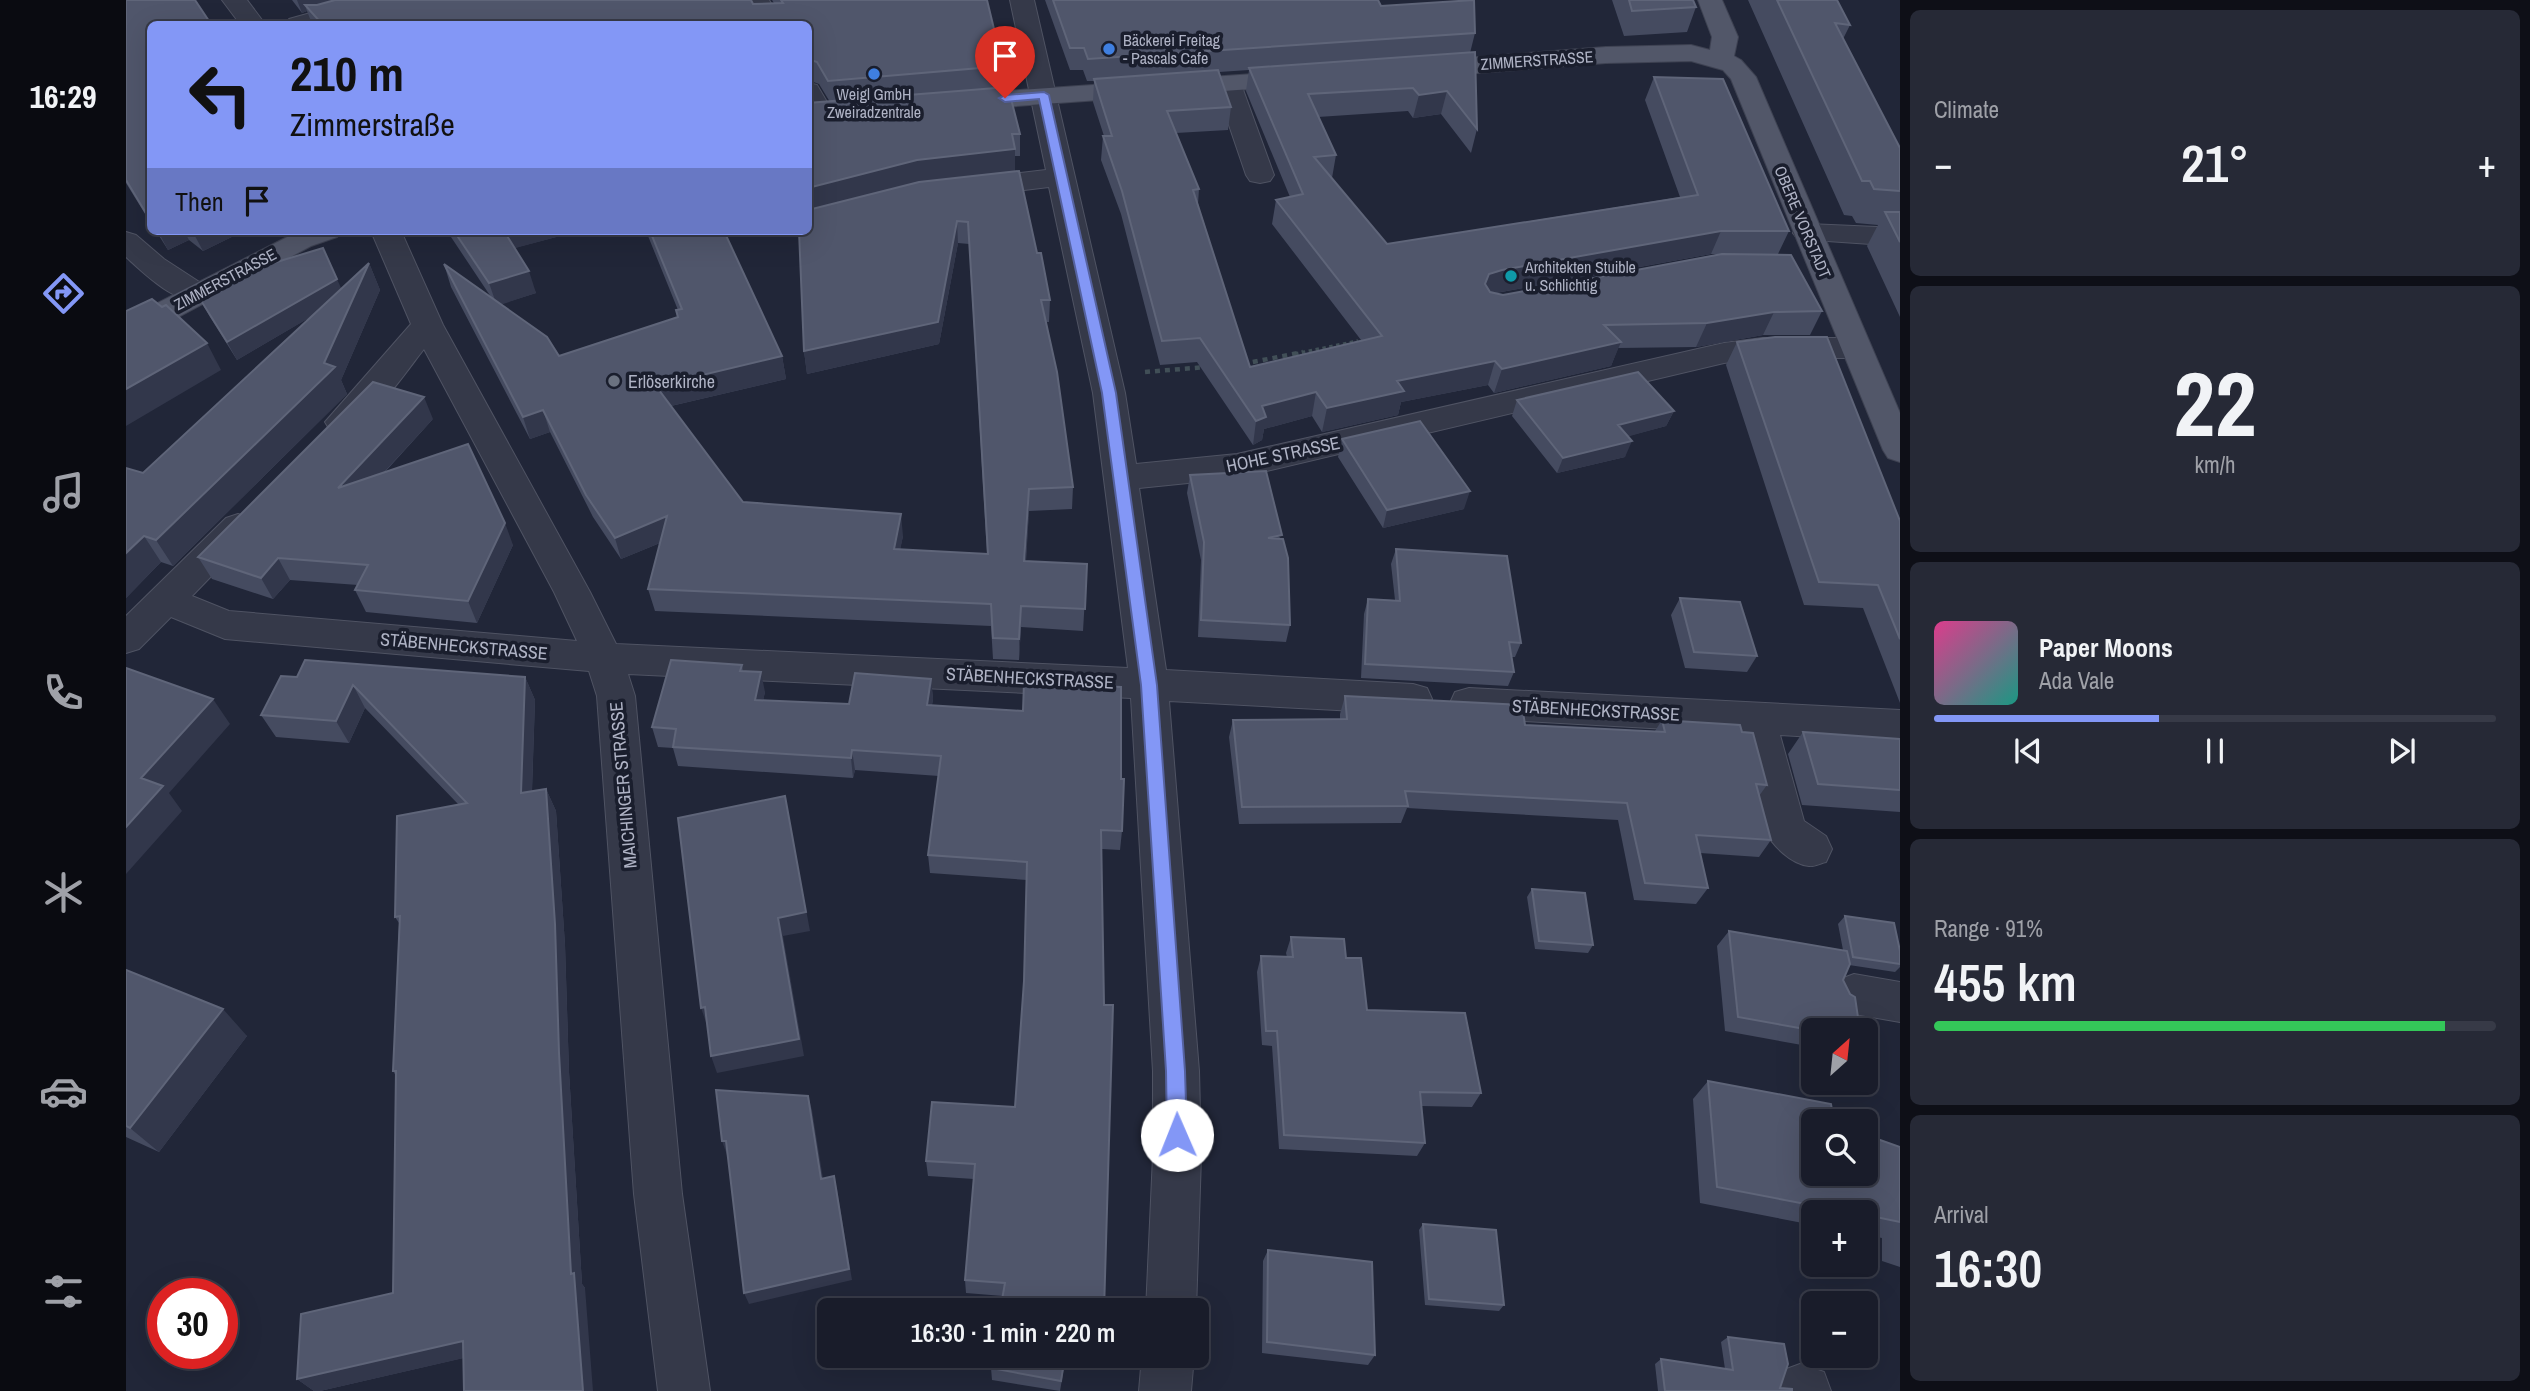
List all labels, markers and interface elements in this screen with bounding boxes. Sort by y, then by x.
pin [975,26,1035,98]
place label: Bäckerei Freitag - Pascals Cafe [1123,29,1221,69]
icon: arrive [986,37,1024,75]
text: 210 m [290,40,404,106]
marker: Bäckerei Freitag - Pascals Cafe [1101,41,1117,57]
street label: ZIMMERSTRASSE [1480,45,1594,75]
icon: left [175,49,266,140]
marker: Weigl GmbH Zweiradzentrale [866,66,882,82]
text: 16:29 [29,75,97,118]
place label: Weigl GmbH Zweiradzentrale [827,83,921,123]
text: Climate [1934,94,1999,125]
text: Zimmerstraße [290,103,455,146]
text: 21° [2181,128,2249,198]
text: − [1934,138,1952,189]
text: + [2478,138,2496,189]
street label: OBERE VORSTADT [1769,162,1837,282]
icon: arrive [238,182,276,220]
text: Then [175,184,224,219]
street label: ZIMMERSTRASSE [170,243,280,315]
place label: Architekten Stuible u. Schlichtig [1524,256,1636,296]
marker: Architekten Stuible u. Schlichtig [1503,268,1519,284]
icon: directions [39,269,88,318]
text: 22 [2174,342,2257,464]
place label: Erlöserkirche [628,369,715,394]
marker: Erlöserkirche [606,373,622,389]
street label: HOHE STRASSE [1224,430,1342,478]
text: km/h [2195,449,2235,480]
icon: music [39,468,88,517]
street label: STÄBENHECKSTRASSE [379,626,549,666]
text: Paper Moons [2039,630,2173,665]
street label: STÄBENHECKSTRASSE [946,661,1114,695]
text: Ada Vale [2039,665,2114,696]
icon: phone [39,668,88,717]
street label: STÄBENHECKSTRASSE [1512,693,1680,727]
street label: MAICHINGER STRASSE [603,701,643,869]
icon: previous [2009,732,2047,770]
icon: pause [2196,732,2234,770]
icon: next [2383,732,2421,770]
icon: climate [39,868,88,917]
text: Range · 91% [1934,913,2043,944]
text: 455 km [1934,947,2077,1017]
north arrow [1801,1018,1878,1096]
map controls [1801,1018,1878,1368]
icon: car [39,1067,88,1116]
position arrow [1140,1098,1214,1172]
button: search [1801,1109,1878,1186]
text: Arrival [1934,1199,1989,1230]
button: + [1801,1200,1878,1277]
text: 16:30 [1934,1233,2042,1303]
icon: filters [39,1267,88,1316]
speed limit sign: 30 [147,1278,238,1369]
button: − [1801,1291,1878,1368]
text: 16:30 · 1 min · 220 m [911,1315,1115,1350]

